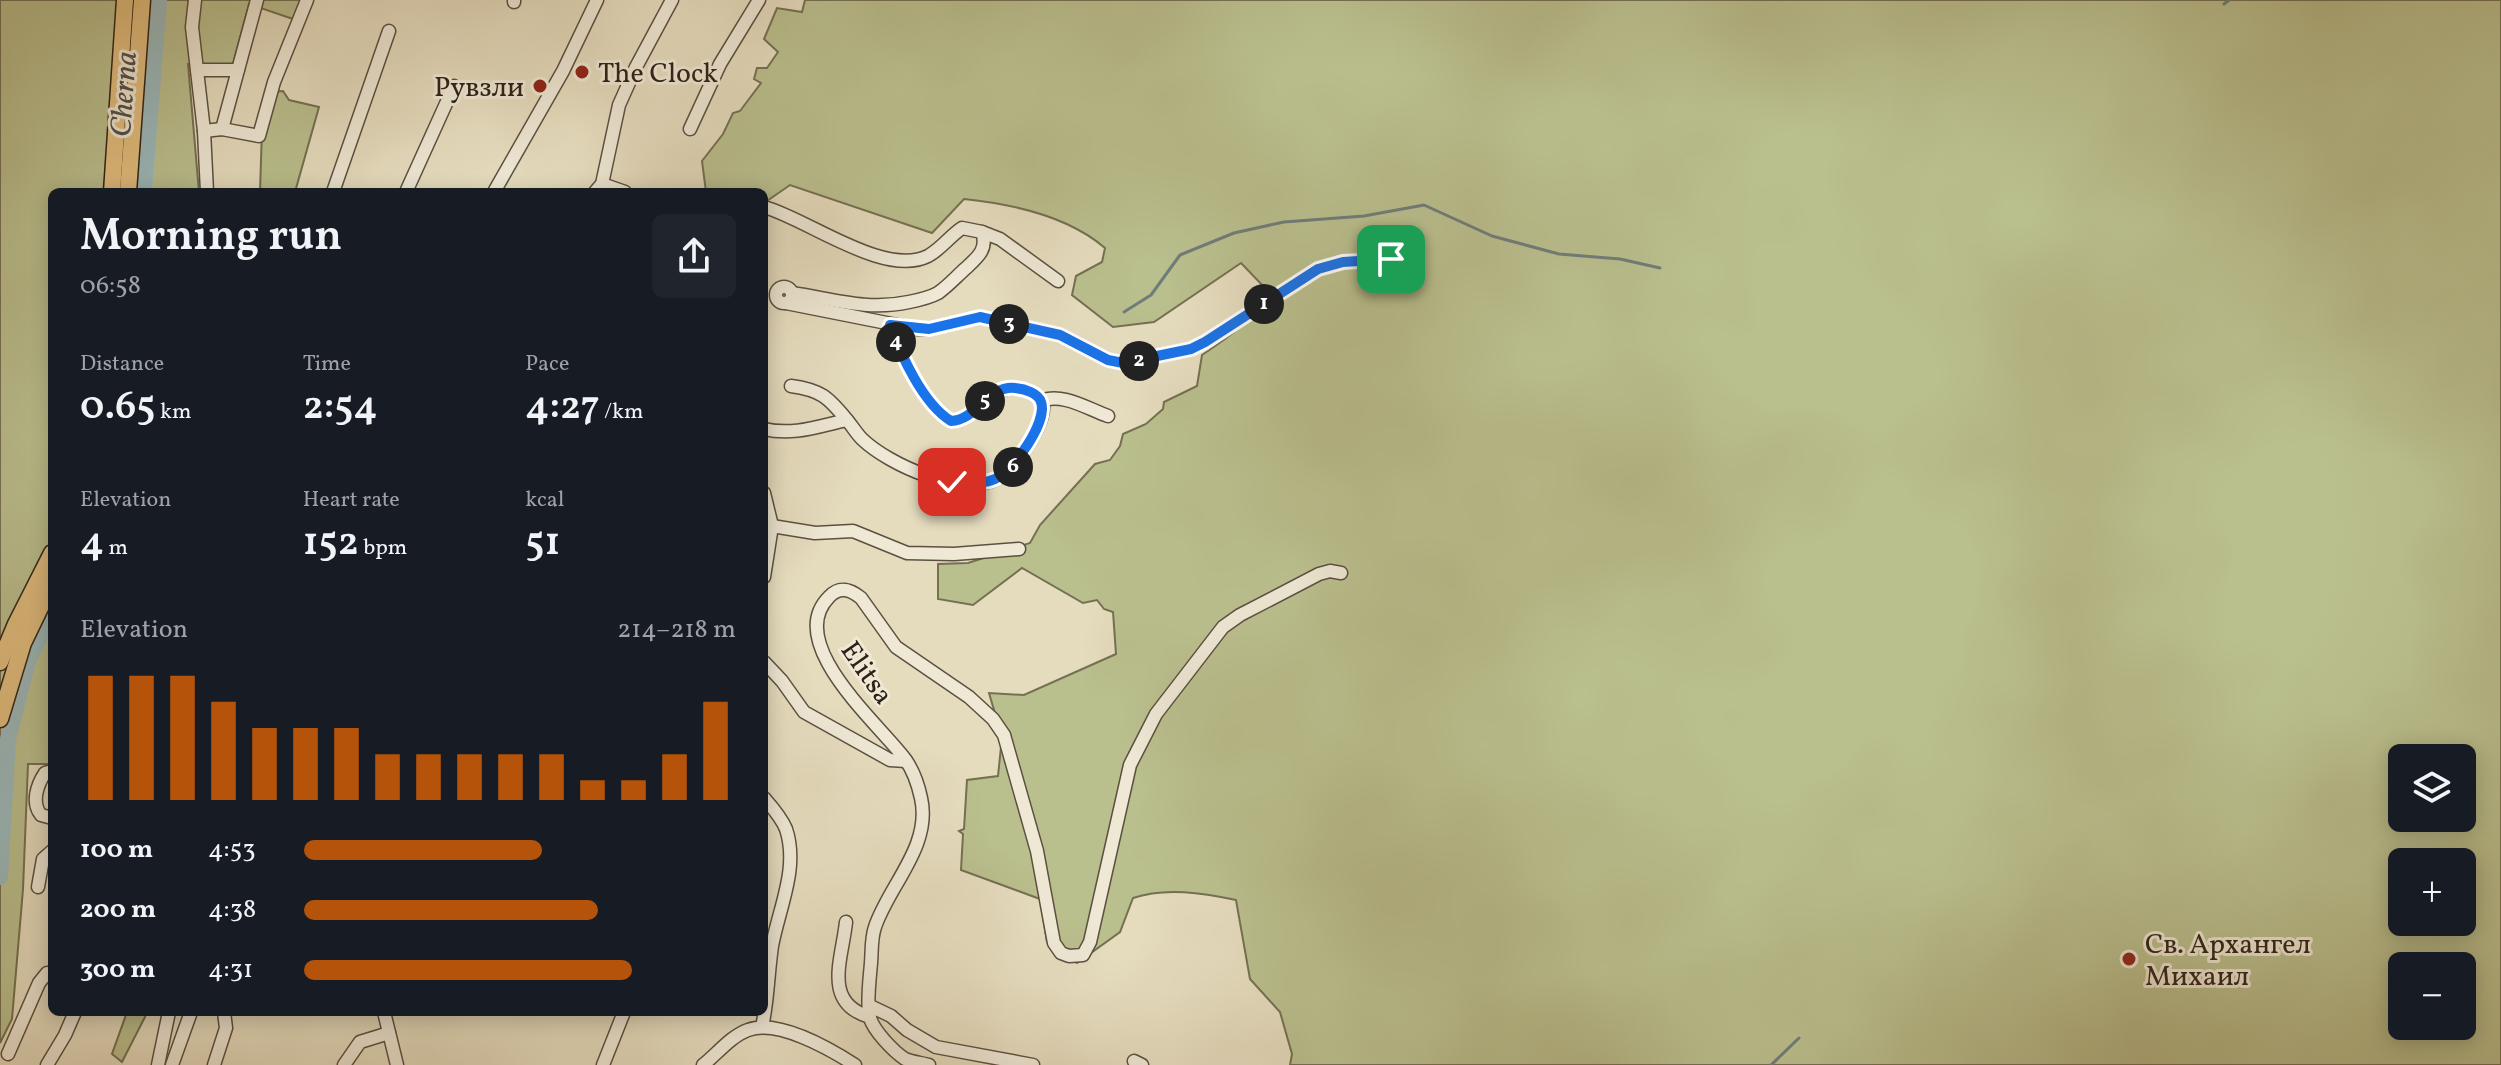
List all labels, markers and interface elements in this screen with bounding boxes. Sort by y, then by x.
water label: Cherna [101,50,149,138]
place label: The Clock [598,55,718,94]
marker: The Clock [573,63,591,81]
place label: Рувзли [434,69,524,108]
marker: Рувзли [531,77,549,95]
text: Morning run [80,207,342,268]
button: share [652,214,736,298]
pin [1357,225,1425,293]
icon: arrive [1369,237,1413,281]
text: 06:58 [80,268,141,304]
pin: 1 [1244,284,1284,324]
text: 1 [1260,288,1268,319]
pin: 3 [989,304,1029,344]
text: 3 [1003,308,1015,339]
pin: 4 [876,322,916,362]
text: 4 [889,326,903,357]
pin: 2 [1119,341,1159,381]
text: 2 [1133,345,1145,376]
text: Distance [80,349,164,380]
text: Time [303,349,351,380]
text: Pace [525,349,569,380]
text: 0.65 [80,380,156,436]
text: 2:54 [303,380,378,436]
text: 4:27 [525,380,600,436]
pin: 5 [965,381,1005,421]
text: 5 [980,385,990,416]
text: km [156,397,191,428]
text: /km [600,397,644,428]
pin: 6 [993,447,1033,487]
pin [918,448,986,516]
text: 6 [1007,451,1019,482]
icon: check [930,460,974,504]
text: Elevation [80,485,171,516]
text: Heart rate [303,485,400,516]
text: kcal [525,485,564,516]
text: 4 [80,516,104,572]
text: 152 [303,516,359,572]
text: 51 [525,516,560,572]
text: m [104,533,128,564]
text: bpm [359,533,407,564]
text: Elevation [80,612,188,648]
text: 214–218 m [617,612,736,648]
street label: Elitsa [830,634,902,713]
map controls [2388,744,2476,1040]
button: layers [2388,744,2476,832]
text: 100 m [80,832,153,868]
text: 4:53 [208,832,256,868]
button: + [2388,848,2476,936]
text: 200 m [80,892,156,928]
text: 4:38 [208,892,256,928]
place label: Св. Архангел Михаил [2145,926,2311,997]
marker: Св. Архангел Михаил [2120,950,2138,968]
text: 300 m [80,952,156,988]
text: 4:31 [208,952,253,988]
button: − [2388,952,2476,1040]

